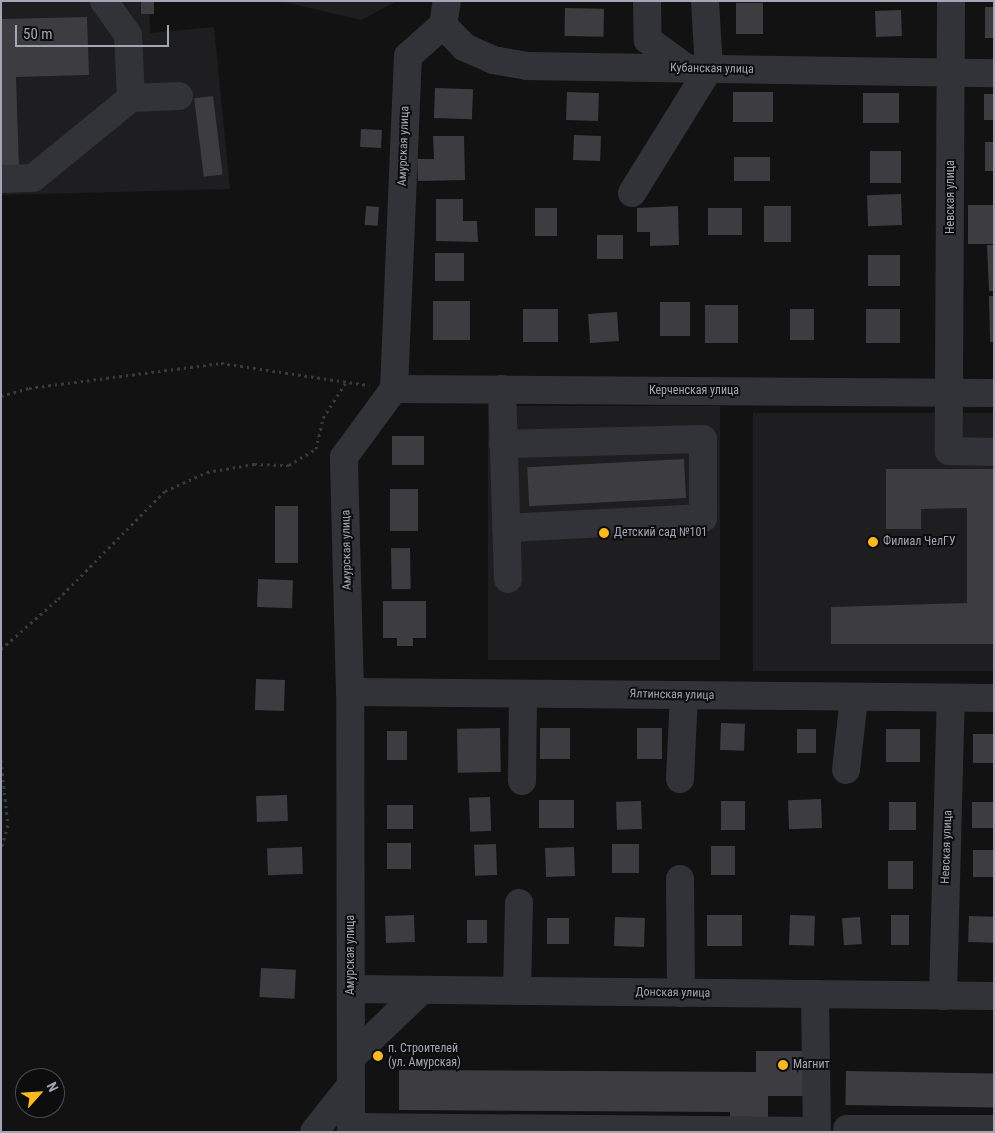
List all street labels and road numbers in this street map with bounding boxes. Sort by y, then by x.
street label: Кубанская улица [670,61,754,77]
street label: Амурская улица [395,106,413,186]
street label: Невская улица [944,160,958,234]
street label: Керченская улица [649,384,739,398]
street label: Амурская улица [339,510,355,590]
street label: Ялтинская улица [629,687,715,703]
street label: Невская улица [939,810,955,884]
street label: Амурская улица [344,915,358,995]
street label: Донская улица [636,985,710,1001]

